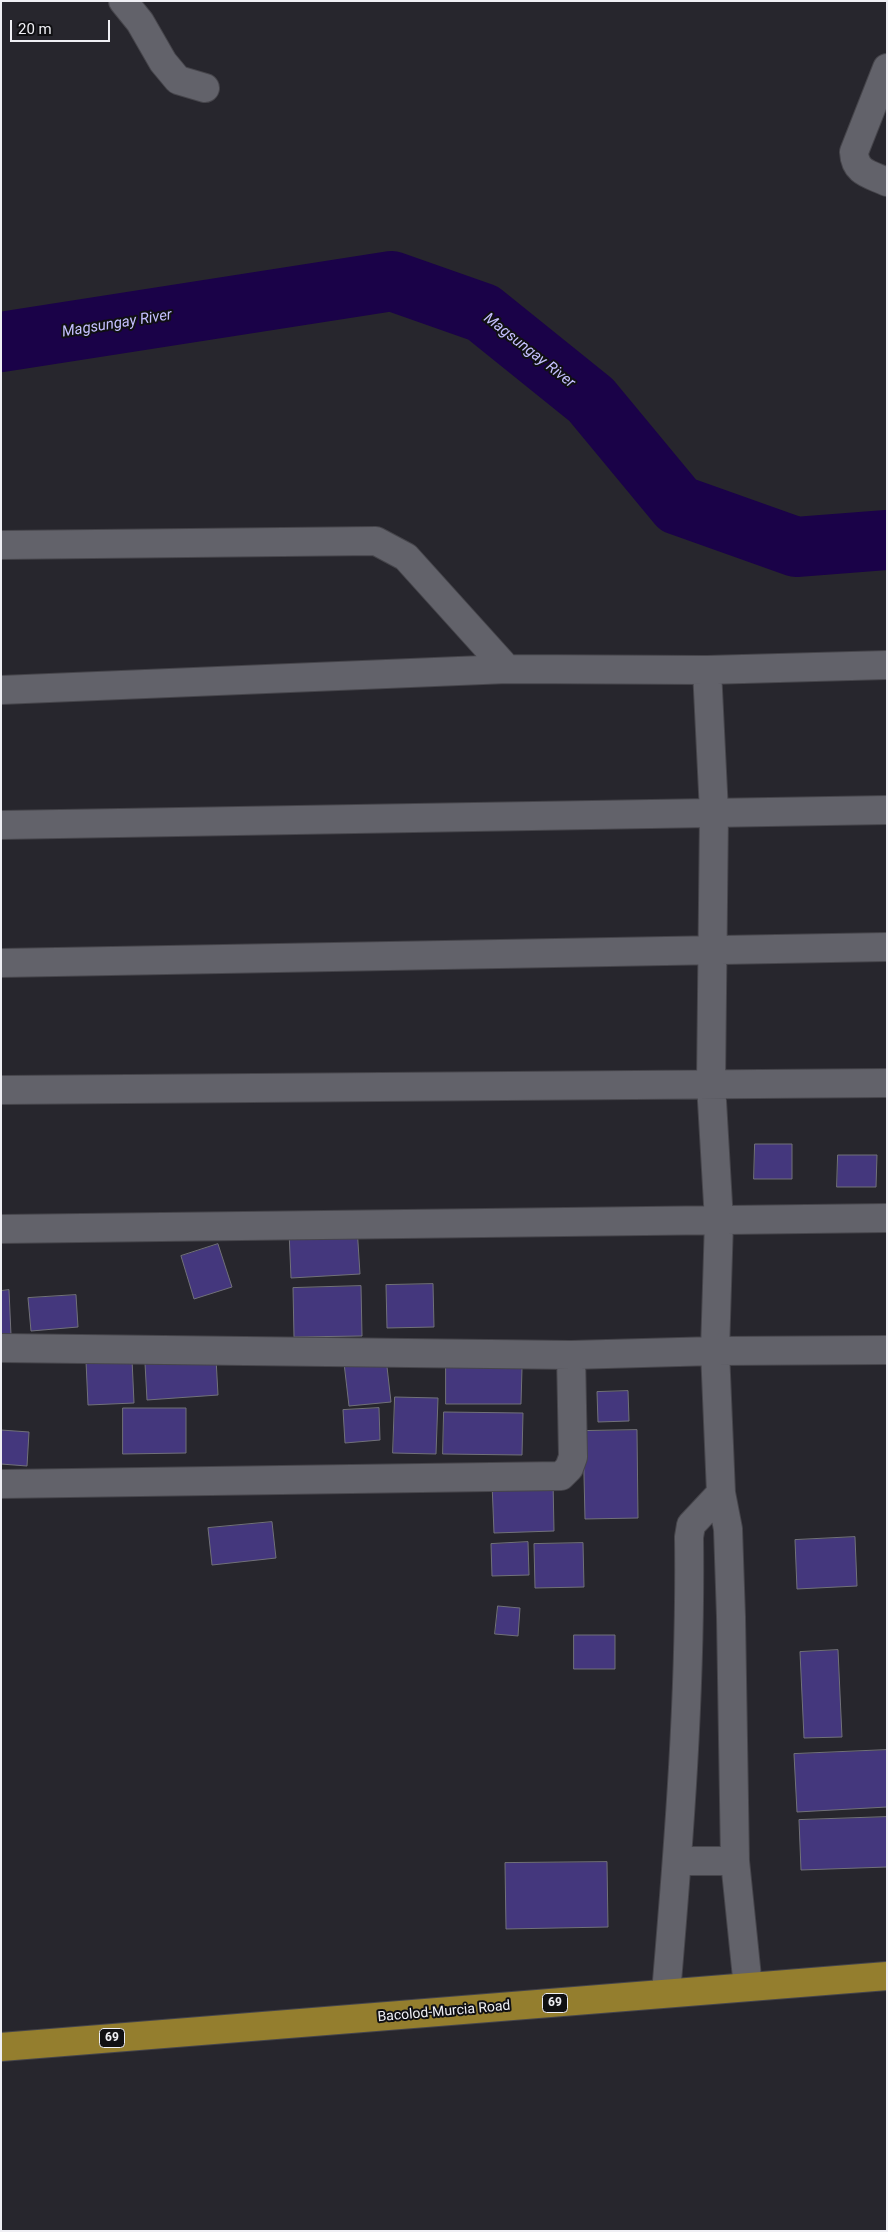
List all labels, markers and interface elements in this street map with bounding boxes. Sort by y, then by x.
scale bar [12,10,112,42]
text: 20 m [18,20,52,38]
water label: Magsungay River [61,306,173,342]
water label: Magsungay River [480,310,578,392]
road number: 69 [542,1994,568,2012]
street label: Bacolod-Murcia Road [377,1998,511,2026]
road number: 69 [100,2029,124,2048]

